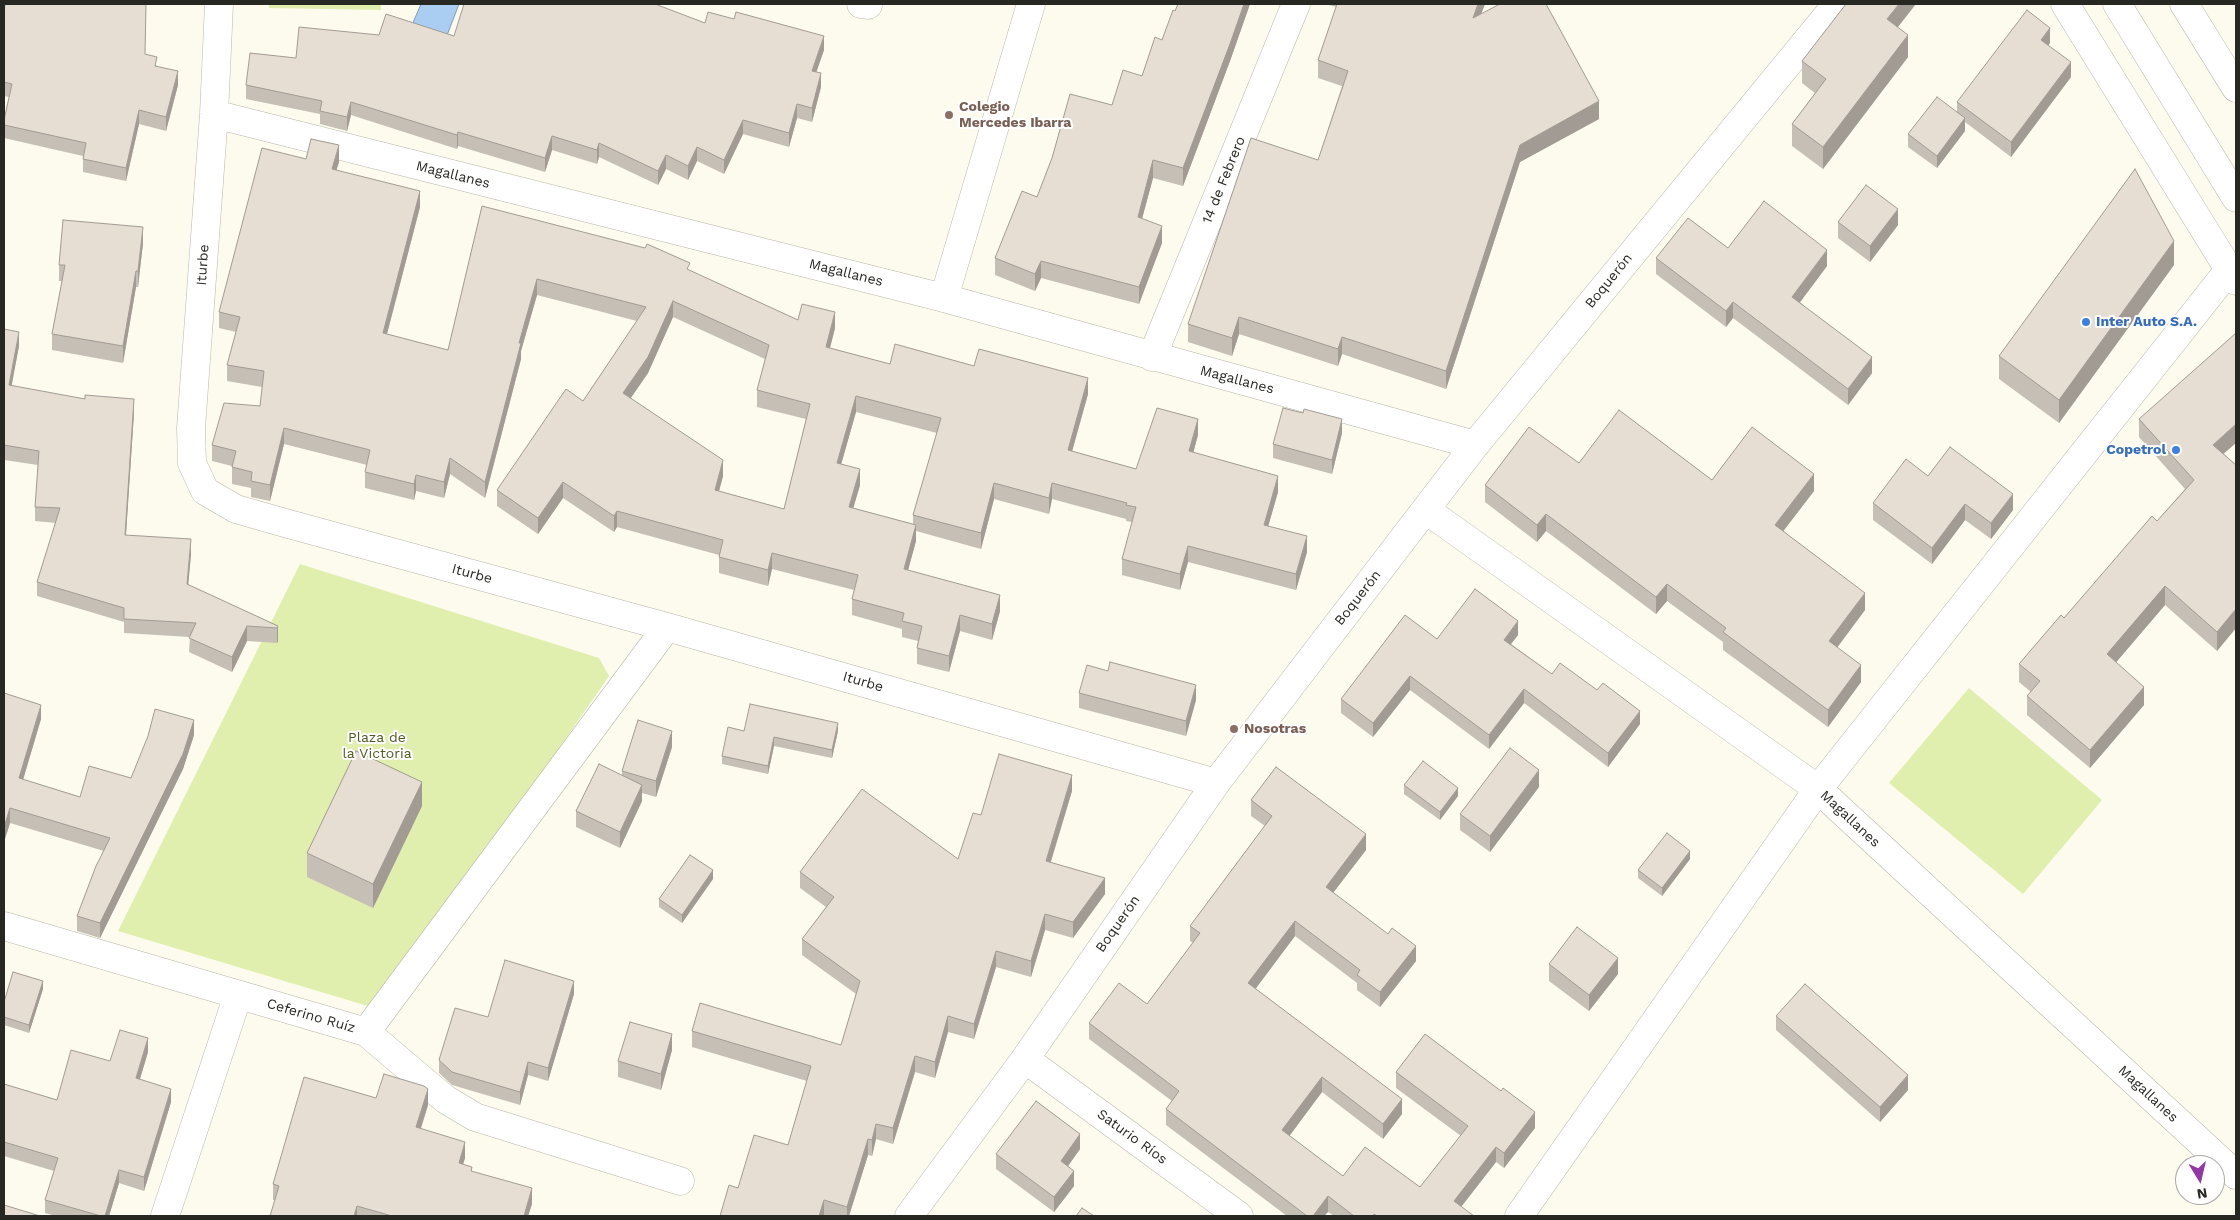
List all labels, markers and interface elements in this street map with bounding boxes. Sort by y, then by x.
place label: Colegio Mercedes Ibarra [959,99,1071,132]
marker: Colegio Mercedes Ibarra [943,109,955,121]
street label: 14 de Febrero [1199,134,1249,226]
street label: Magallanes [414,158,492,192]
street label: Iturbe [193,244,213,286]
street label: Boquerón [1582,250,1636,312]
street label: Magallanes [807,256,885,290]
place label: Inter Auto S.A. [2096,314,2197,330]
marker: Inter Auto S.A. [2080,316,2092,328]
street label: Magallanes [1198,362,1276,398]
place label: Copetrol [2106,442,2166,458]
marker: Copetrol [2170,444,2182,456]
street label: Iturbe [450,561,494,587]
street label: Boquerón [1331,567,1385,629]
street label: Iturbe [841,668,885,696]
place label: Nosotras [1244,721,1306,737]
marker: Nosotras [1228,723,1240,735]
park label: Plaza de la Victoria [342,730,412,762]
street label: Magallanes [1817,787,1883,851]
street label: Boquerón [1092,892,1144,956]
street label: Ceferino Ruíz [265,995,357,1037]
street label: Magallanes [2115,1062,2181,1126]
street label: Saturio Ríos [1094,1106,1170,1168]
north arrow [2175,1155,2225,1205]
text: N [2196,1185,2209,1203]

